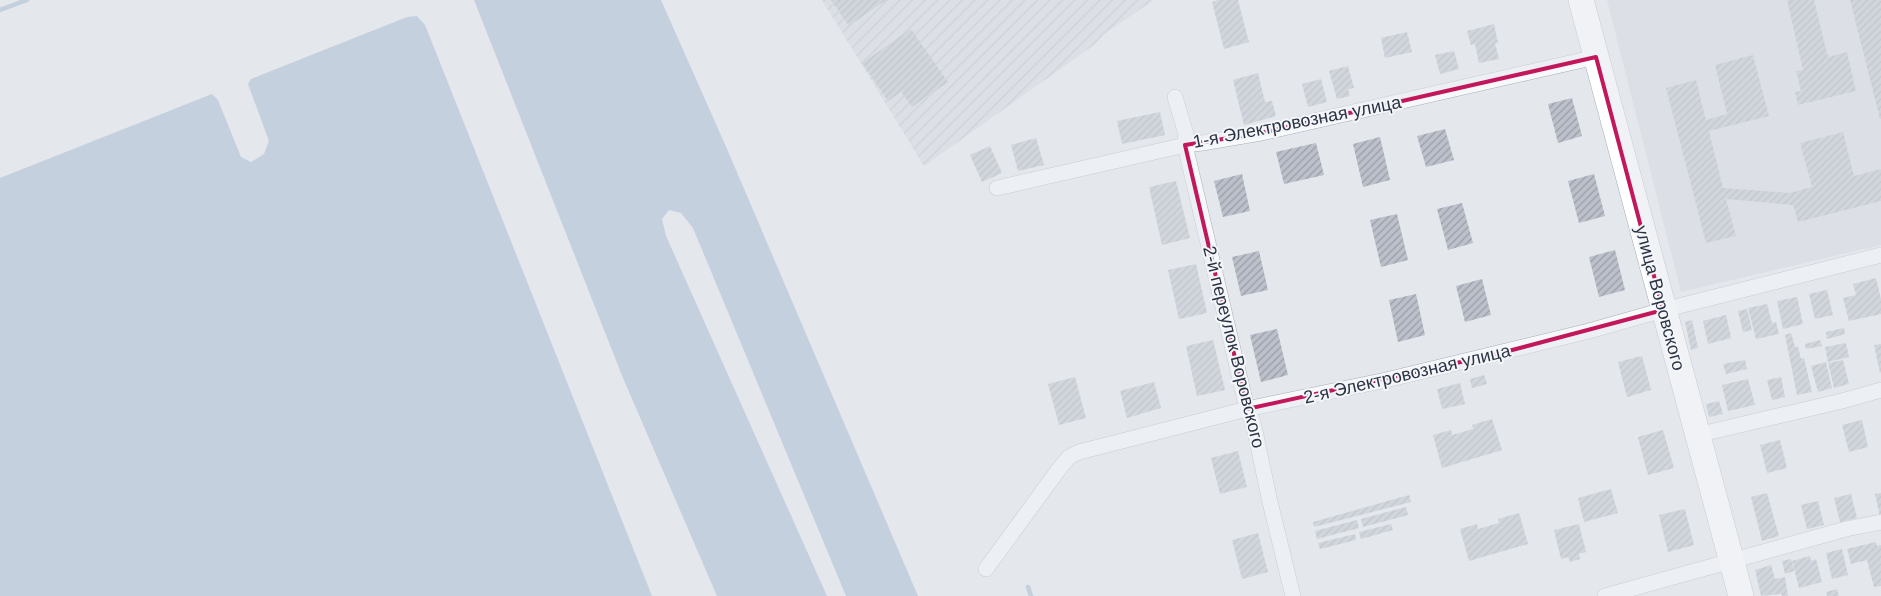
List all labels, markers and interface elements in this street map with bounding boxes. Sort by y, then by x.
street label: 1-я Электровозная улица [1191,92,1404,152]
street label: улица Воровского [1631,223,1689,373]
street label: 2-й переулок Воровского [1199,244,1269,450]
street label: 2-я Электровозная улица [1302,340,1513,408]

